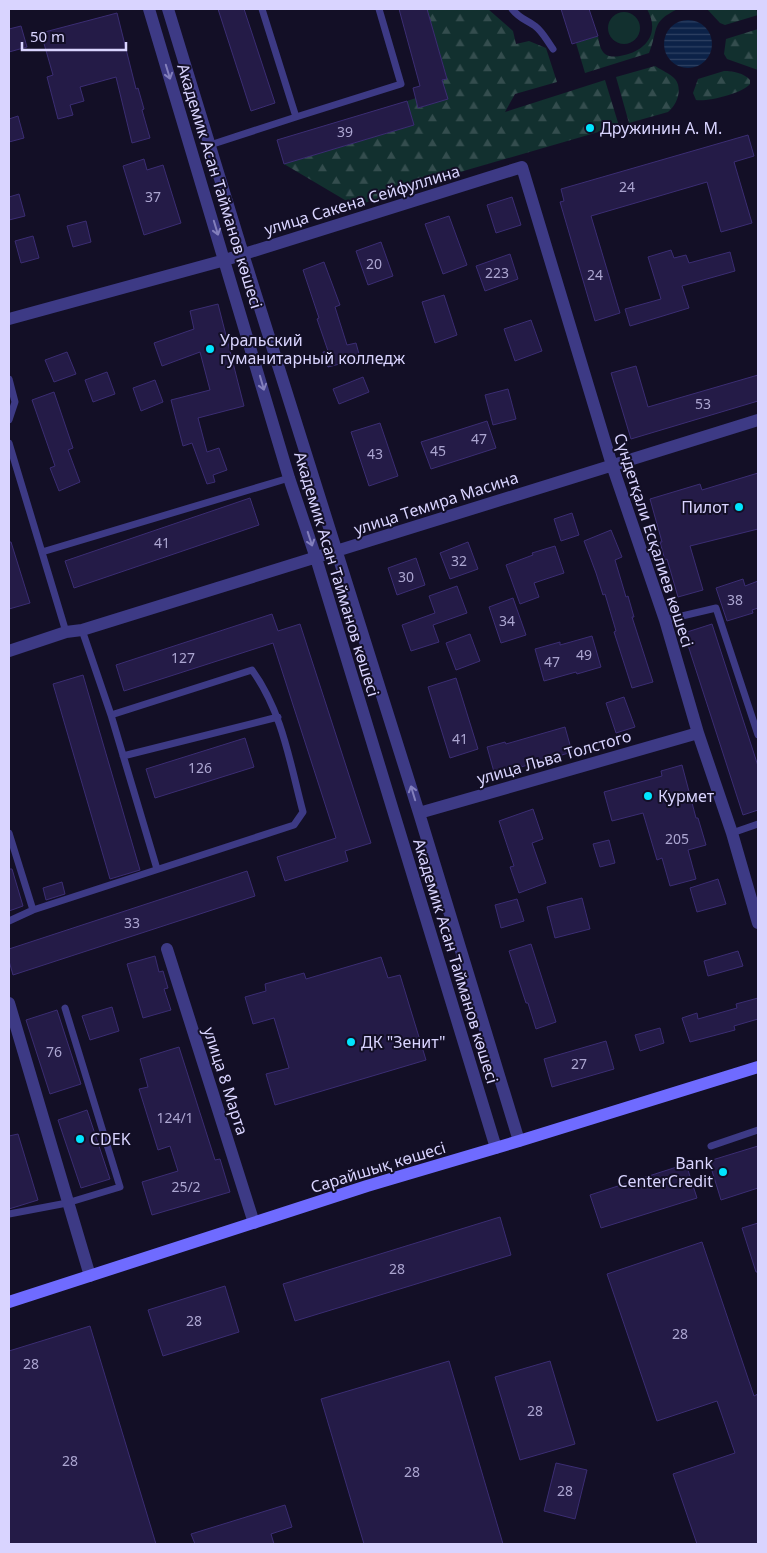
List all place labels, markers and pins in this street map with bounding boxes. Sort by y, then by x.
place label: Дружинин А. М. [600,117,722,139]
marker: Дружинин А. М. [584,122,596,134]
place label: Уральский гуманитарный колледж [220,329,406,369]
marker: Уральский гуманитарный колледж [204,343,216,355]
place label: Пилот [681,496,730,518]
marker: Пилот [733,501,745,513]
place label: Курмет [658,785,715,807]
marker: Курмет [642,790,654,802]
place label: ДК "Зенит" [361,1031,446,1053]
marker: ДК "Зенит" [345,1036,357,1048]
place label: CDEK [90,1128,131,1150]
marker: CDEK [74,1133,86,1145]
place label: Bank CenterCredit [617,1152,713,1192]
marker: Bank CenterCredit [717,1166,729,1178]

